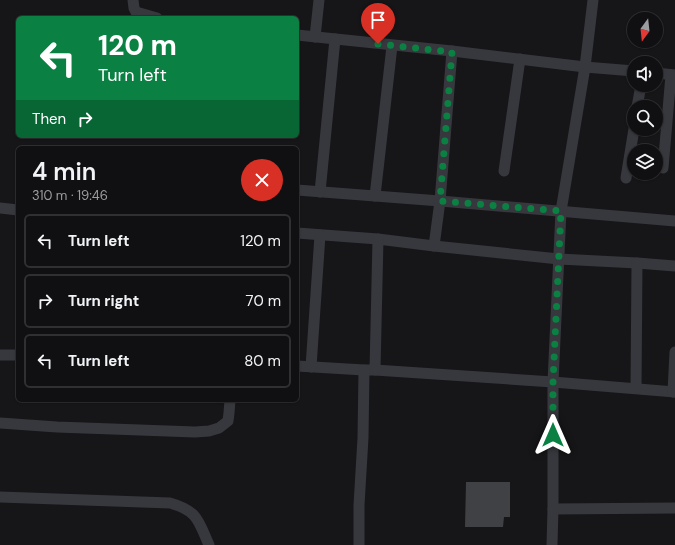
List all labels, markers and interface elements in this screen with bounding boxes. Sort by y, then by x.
pin [361,3,395,44]
icon: arrive [367,9,389,31]
north arrow [627,12,663,48]
map controls [627,12,663,180]
text: 120 m [98,27,177,64]
icon: left [32,32,84,84]
button: sound [627,56,663,92]
text: Turn left [98,63,167,87]
button: search [627,100,663,136]
icon: right [74,108,96,130]
text: Then [32,109,66,129]
button: layers [627,144,663,180]
text: 4 min [32,156,96,187]
button: close [241,159,283,201]
text: 310 m · 19:46 [32,187,108,204]
icon: left [34,230,56,252]
text: Turn left [68,231,129,251]
text: 120 m [240,231,281,251]
icon: right [34,290,56,312]
text: Turn right [68,291,139,311]
text: 70 m [246,291,281,311]
icon: left [34,350,56,372]
text: Turn left [68,351,129,371]
text: 80 m [244,351,281,371]
position arrow [532,414,574,456]

